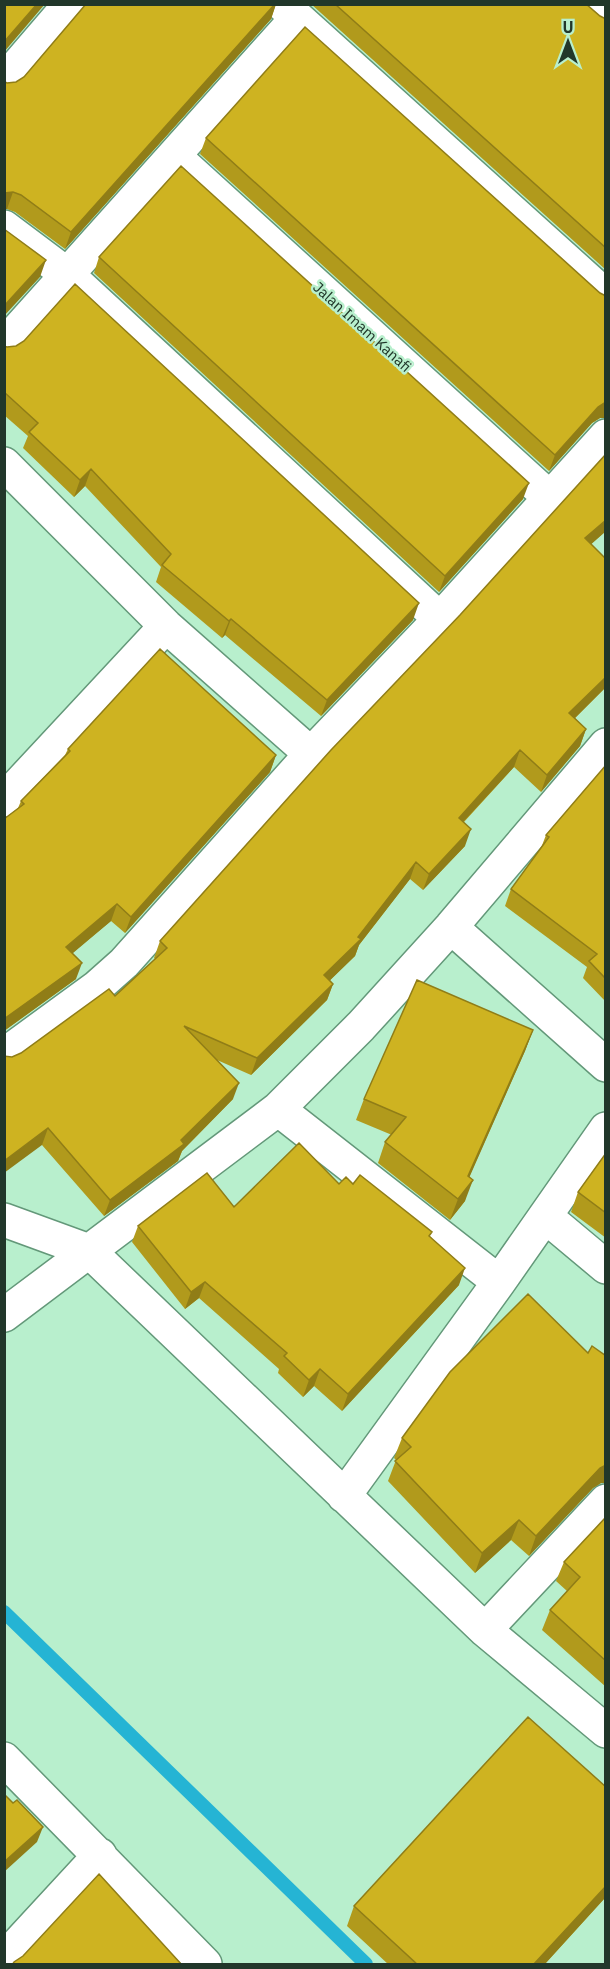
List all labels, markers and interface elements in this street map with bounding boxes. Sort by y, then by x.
north arrow [538,12,598,72]
text: U [562,17,574,37]
street label: Jalan Imam Kanafi [309,277,415,376]

